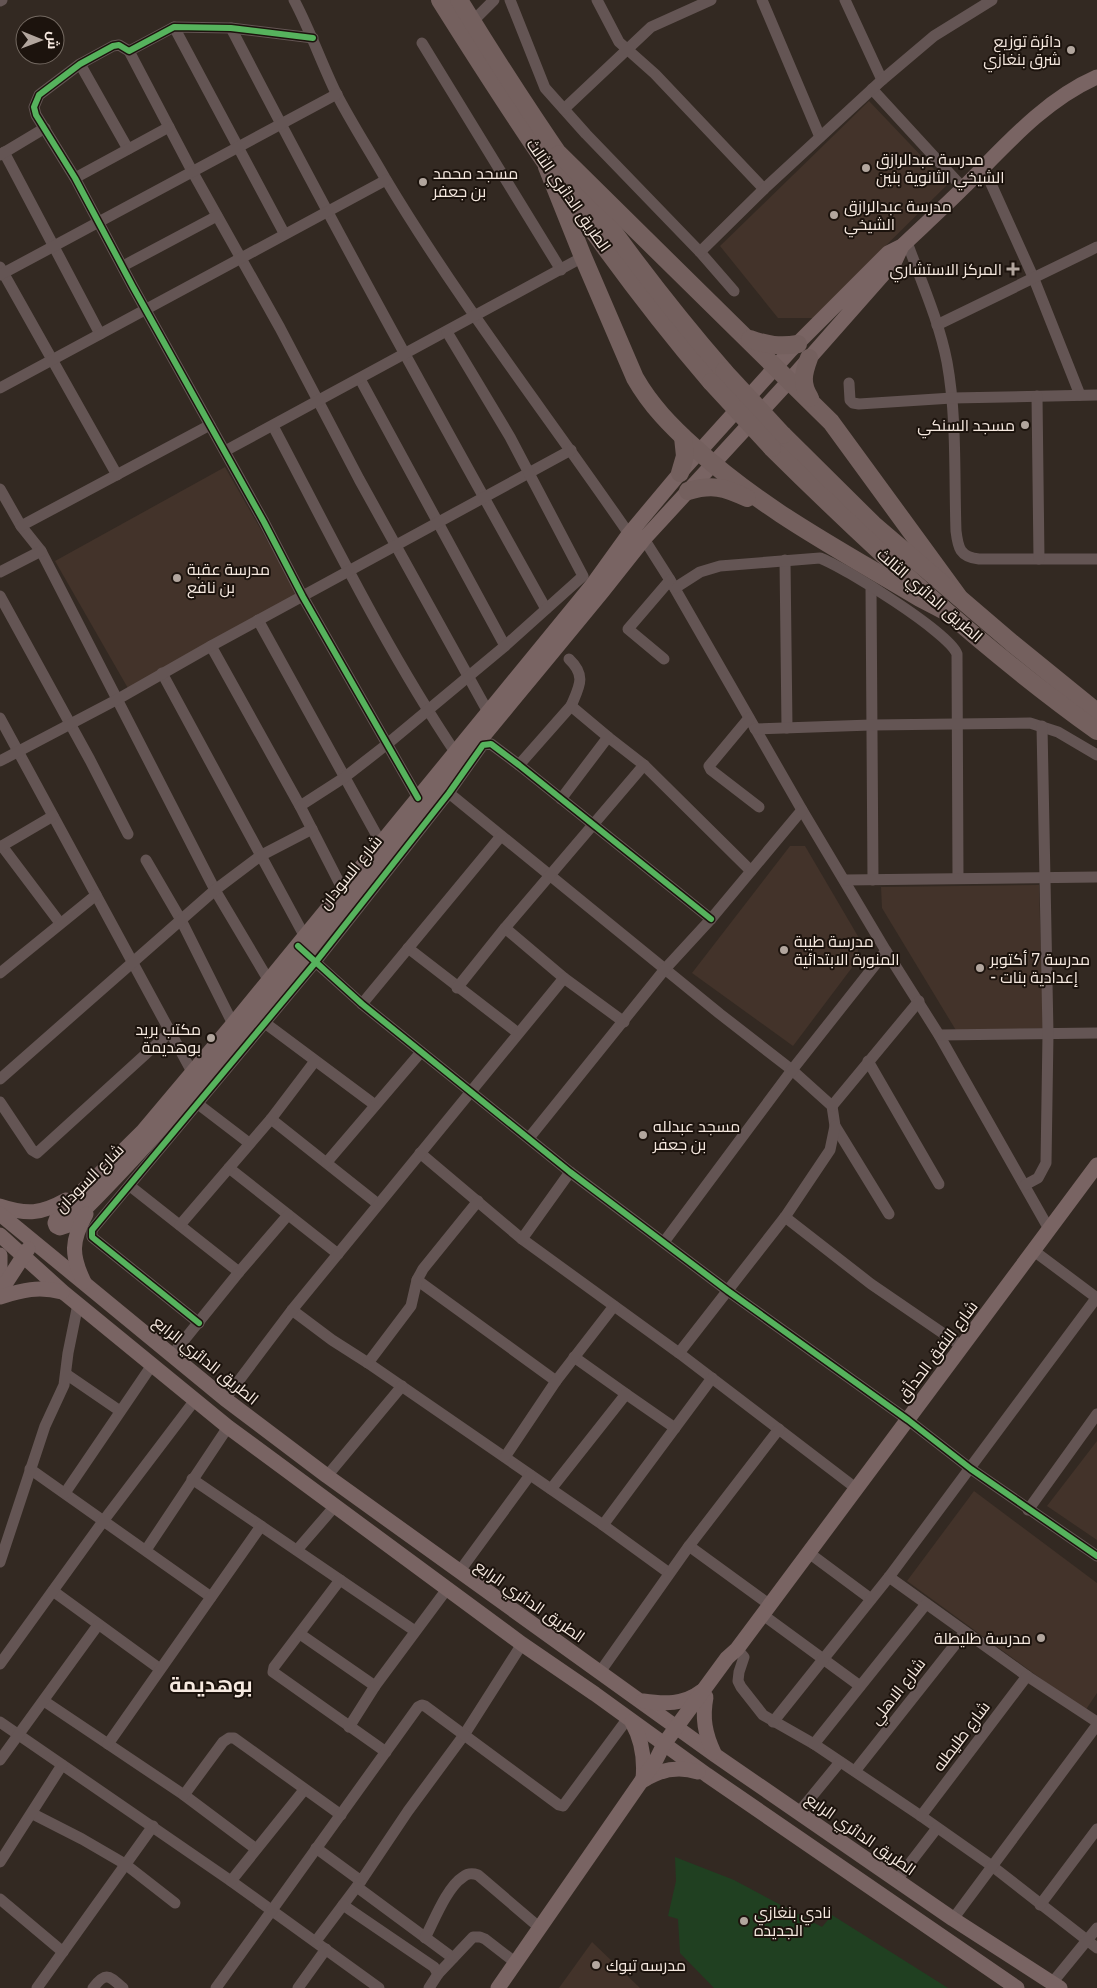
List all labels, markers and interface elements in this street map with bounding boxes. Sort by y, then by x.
north arrow [15,15,65,65]
text: ش [44,31,62,49]
place label: دائرة توزيع شرق بنغازي [983,31,1061,73]
marker: دائرة توزيع شرق بنغازي [1065,44,1077,56]
street label: الطريق الدائري الثالث [519,135,615,258]
place label: مدرسة عبدالرازق الشيخي الثانوية بنين [876,149,1005,191]
marker: مدرسة عبدالرازق الشيخي الثانوية بنين [860,162,872,174]
place label: مسجد محمد بن جعفر [432,163,518,202]
marker: مسجد محمد بن جعفر [417,176,429,188]
place label: مدرسة عبدالرازق الشيخي [844,196,952,238]
marker: مدرسة عبدالرازق الشيخي [828,209,840,221]
place label: المركز الاستشاري [890,259,1002,283]
marker: المركز الاستشاري [1006,262,1020,276]
place label: مسجد السنكي [917,415,1015,439]
marker: مسجد السنكي [1019,419,1031,431]
street label: الطريق الدائري الثالث [870,544,987,649]
place label: مدرسة عقبة بن نافع [187,559,270,599]
marker: مدرسة عقبة بن نافع [171,572,183,584]
street label: شارع السودان [314,831,387,914]
place label: مدرسة طيبة المنورة الابتدائية [794,931,899,969]
marker: مدرسة طيبة المنورة الابتدائية [778,944,790,956]
place label: مدرسة 7 أكتوبر - إعدادية بنات [989,949,1090,987]
marker: مدرسة 7 أكتوبر - إعدادية بنات [974,962,986,974]
place label: مكتب بريد بوهديمة [135,1019,201,1057]
marker: مكتب بريد بوهديمة [205,1032,217,1044]
place label: مسجد عبدلله بن جعفر [652,1116,740,1155]
marker: مسجد عبدلله بن جعفر [637,1129,649,1141]
street label: شارع السودان [50,1139,129,1218]
street label: شارع النفق الحدأق [892,1296,983,1407]
street label: الطريق الدائري الرابع [147,1311,263,1412]
street label: الطريق الدائري الرابع [469,1556,589,1650]
place label: مدرسة طليطلة [934,1628,1031,1648]
marker: مدرسة طليطلة [1035,1632,1047,1644]
street label: شارع الاهلي [865,1654,932,1731]
district label: بوهديمة [169,1670,253,1698]
street label: شارع طليطله [928,1697,995,1776]
street label: الطريق الدائري الرابع [800,1789,920,1883]
place label: نادي بنغازي الجديده [754,1902,831,1940]
marker: نادي بنغازي الجديده [738,1915,750,1927]
place label: مدرسه تبوك [606,1955,686,1975]
marker: مدرسه تبوك [590,1959,602,1971]

